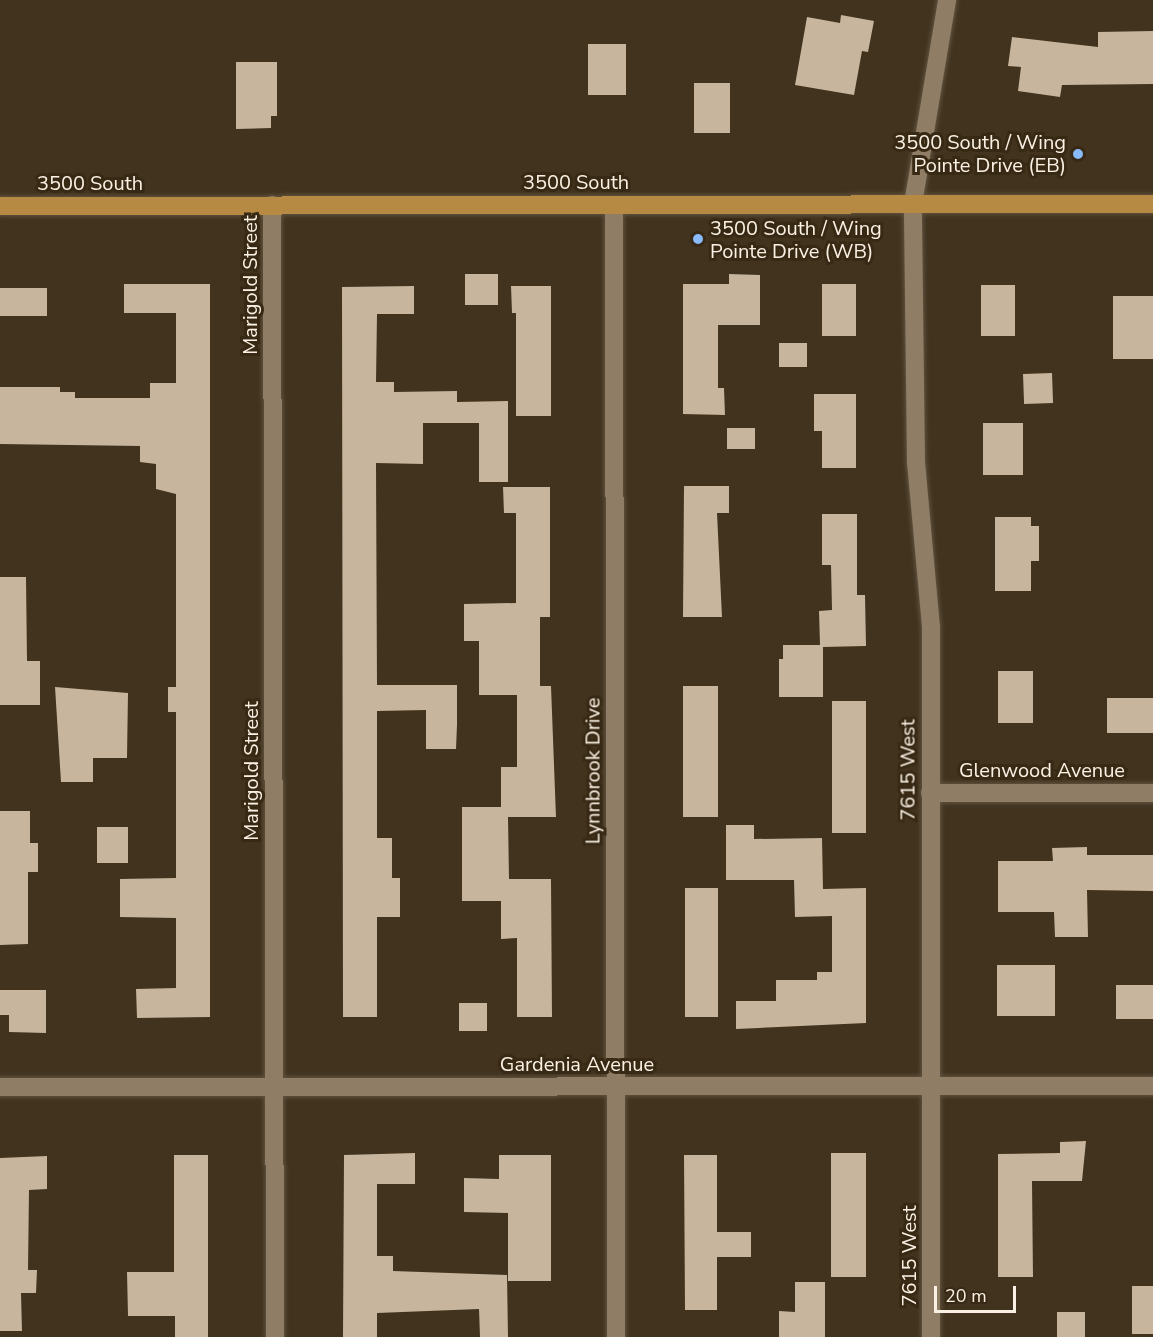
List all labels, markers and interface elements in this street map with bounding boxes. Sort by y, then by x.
place label: 3500 South / Wing Pointe Drive (EB) [894,130,1066,177]
marker: 3500 South / Wing Pointe Drive (EB) [1071,147,1085,161]
street label: 3500 South [523,170,629,194]
street label: 3500 South [37,171,143,195]
street label: Marigold Street [238,215,262,355]
place label: 3500 South / Wing Pointe Drive (WB) [710,216,882,263]
marker: 3500 South / Wing Pointe Drive (WB) [691,232,705,246]
street label: Lynnbrook Drive [581,698,605,844]
street label: Marigold Street [239,701,263,841]
street label: 7615 West [896,719,920,821]
street label: Glenwood Avenue [959,758,1125,782]
street label: Gardenia Avenue [500,1052,654,1076]
street label: 7615 West [897,1205,921,1307]
scale bar [937,1274,1020,1312]
text: 20 m [945,1284,987,1308]

